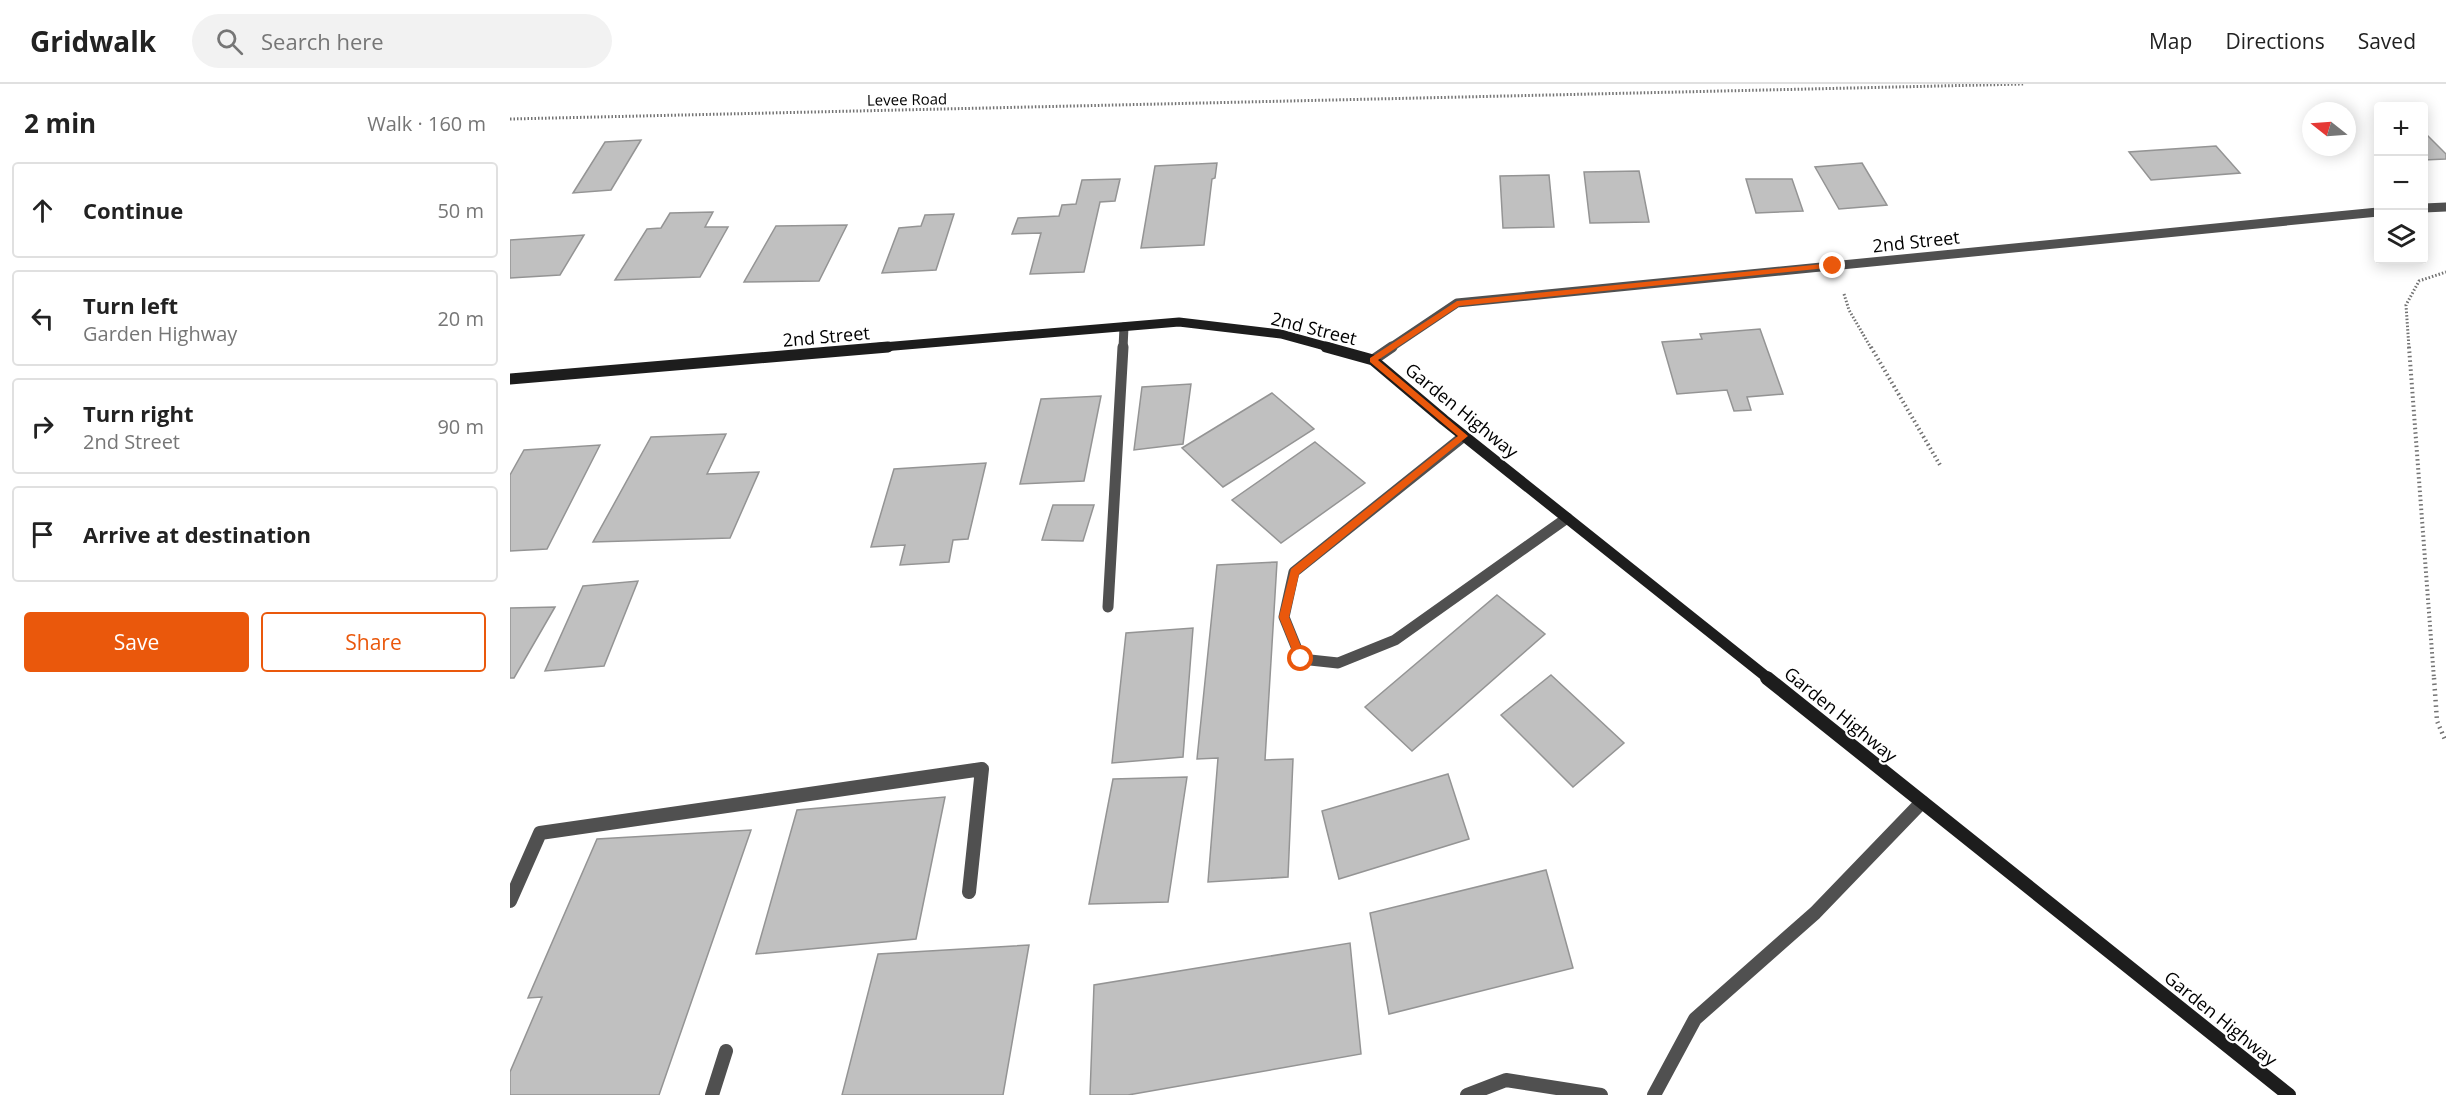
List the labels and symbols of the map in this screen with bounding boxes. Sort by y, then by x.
street label: Levee Road [867,88,947,110]
north arrow [2302,102,2356,156]
street label: 2nd Street [1871,225,1961,257]
route end [1819,252,1845,278]
street label: 2nd Street [1269,306,1359,350]
street label: 2nd Street [781,320,871,352]
street label: Garden Highway [1400,357,1524,464]
route start [1287,645,1313,671]
street label: Garden Highway [1779,661,1903,768]
street label: Garden Highway [2159,965,2283,1072]

